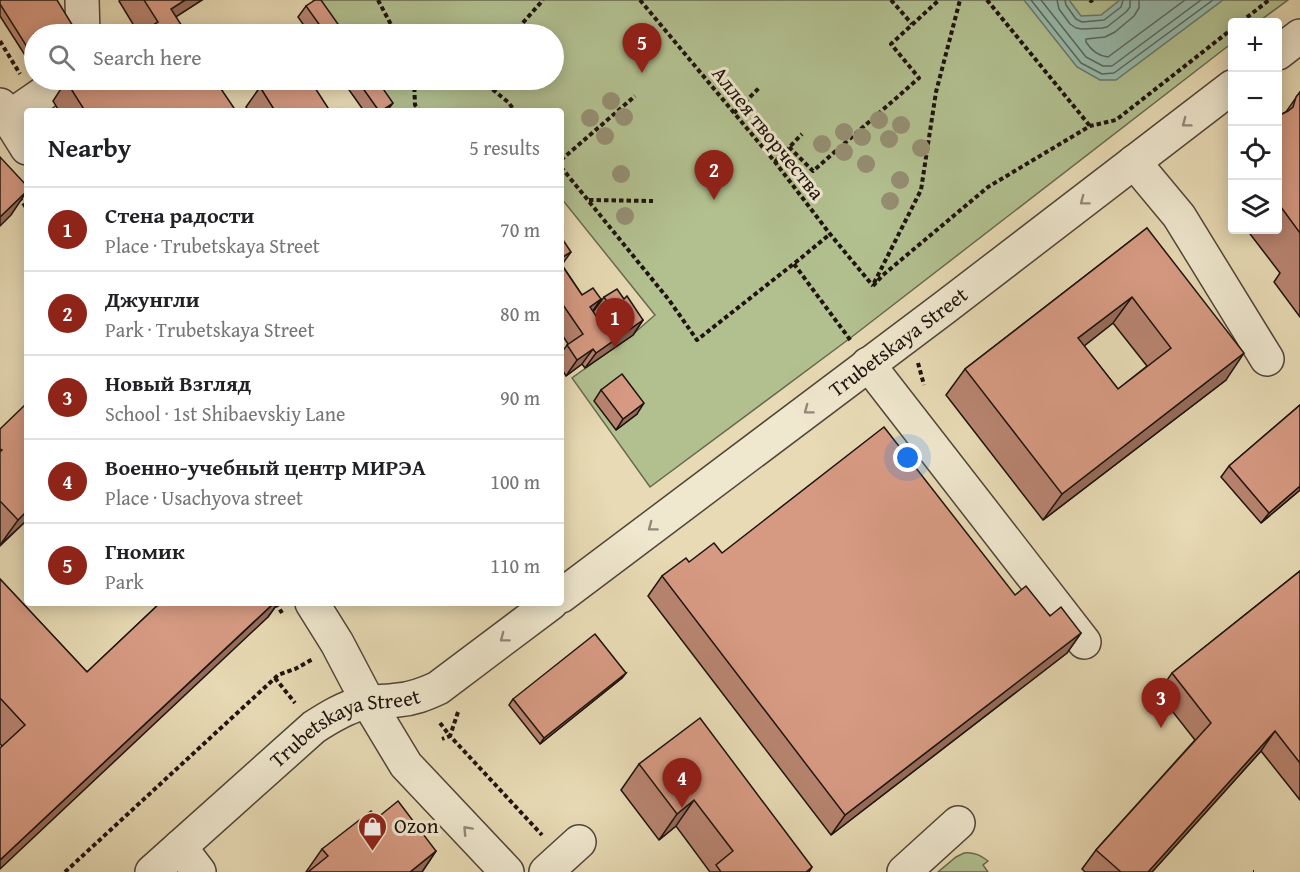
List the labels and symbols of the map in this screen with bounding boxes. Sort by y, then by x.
pin: 5 [622,23,662,73]
street label: Аллея творчества [705,59,832,206]
one-way arrow [1182,115,1193,126]
pin: 2 [694,150,734,200]
one-way arrow [1079,193,1090,204]
street label: Trubetskaya Street [822,279,974,404]
pin: 1 [596,298,634,348]
one-way arrow [804,402,815,413]
your location [893,443,922,472]
one-way arrow [648,520,659,531]
one-way arrow [500,631,511,642]
pin: 3 [1142,678,1180,728]
street label: Trubetskaya Street [262,680,424,775]
pin: 4 [662,758,702,808]
shop icon: Ozon [357,810,389,852]
place label: Ozon [394,810,439,841]
one-way arrow [463,826,474,836]

